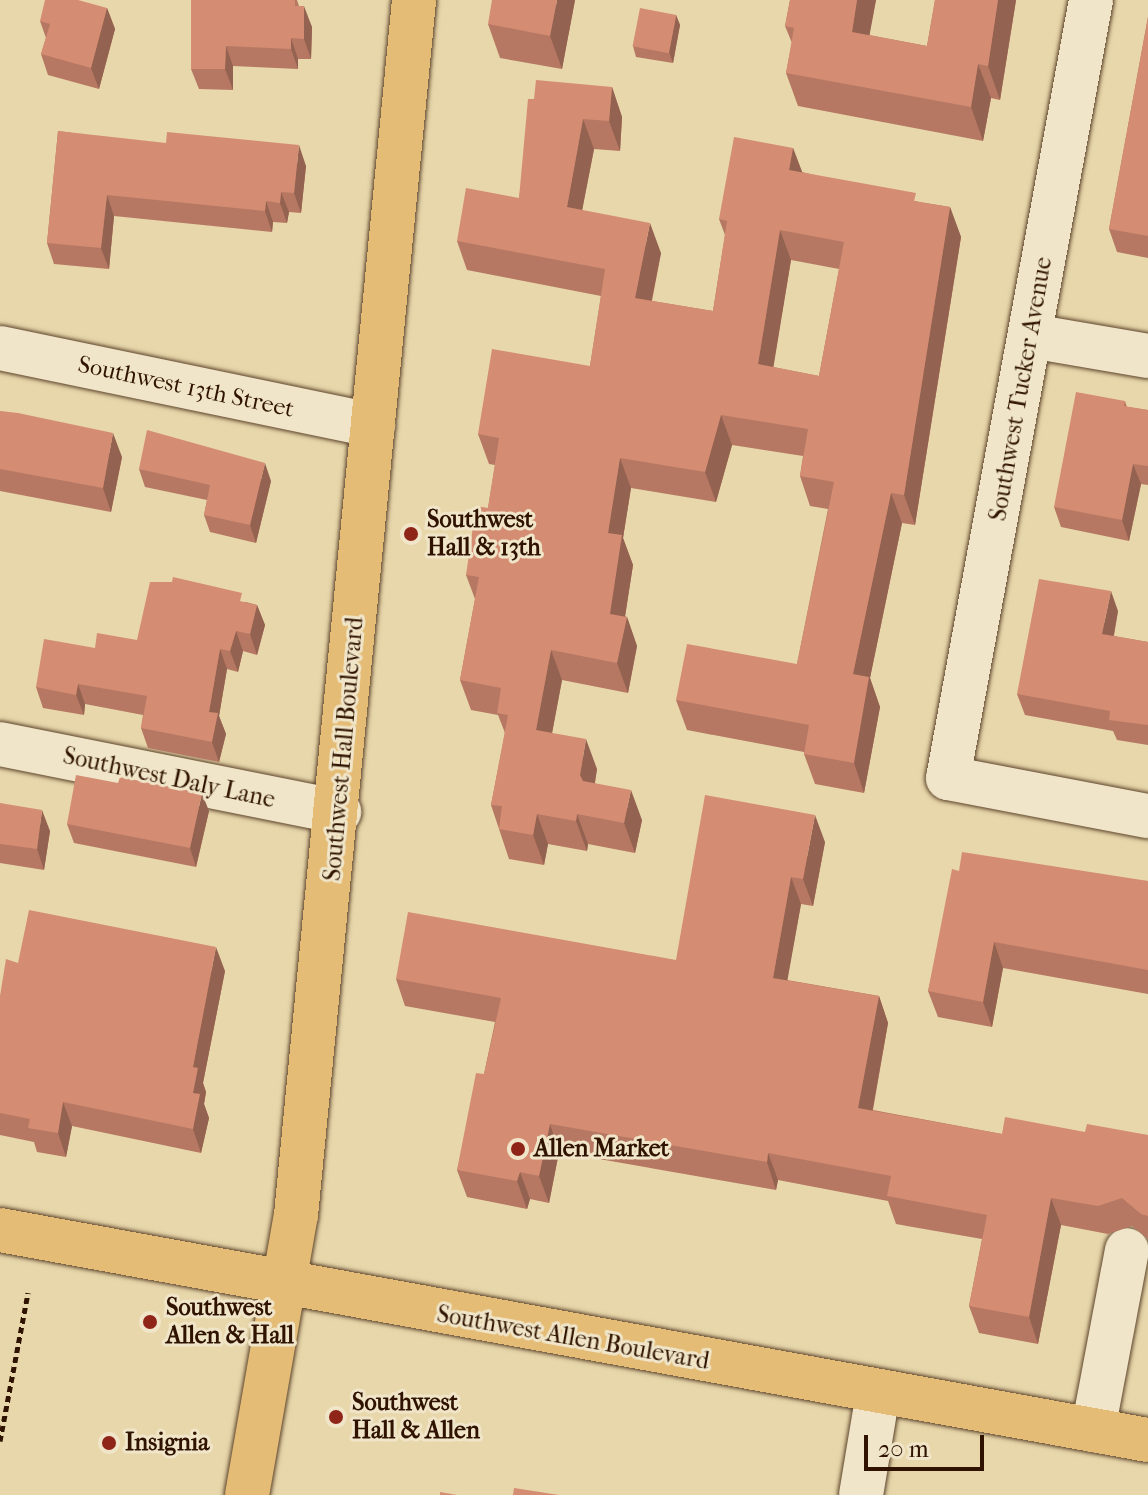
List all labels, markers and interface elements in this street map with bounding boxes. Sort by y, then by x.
street label: Southwest Tucker Avenue [984,255,1058,523]
street label: Southwest 13th Street [75,350,297,424]
place label: Southwest Hall & 13th [427,506,541,562]
marker: Southwest Hall & 13th [402,525,420,543]
street label: Southwest Hall Boulevard [318,616,370,882]
street label: Southwest Daly Lane [60,741,278,815]
place label: Allen Market [534,1135,669,1163]
marker: Allen Market [509,1140,527,1158]
place label: Southwest Allen & Hall [166,1294,294,1350]
street label: Southwest Allen Boulevard [435,1300,711,1376]
marker: Southwest Allen & Hall [141,1313,159,1331]
place label: Southwest Hall & Allen [352,1389,480,1445]
marker: Southwest Hall & Allen [327,1408,345,1426]
scale bar [868,1419,988,1469]
place label: Insignia [125,1429,209,1457]
marker: Insignia [100,1434,118,1452]
text: 20 m [878,1435,929,1463]

